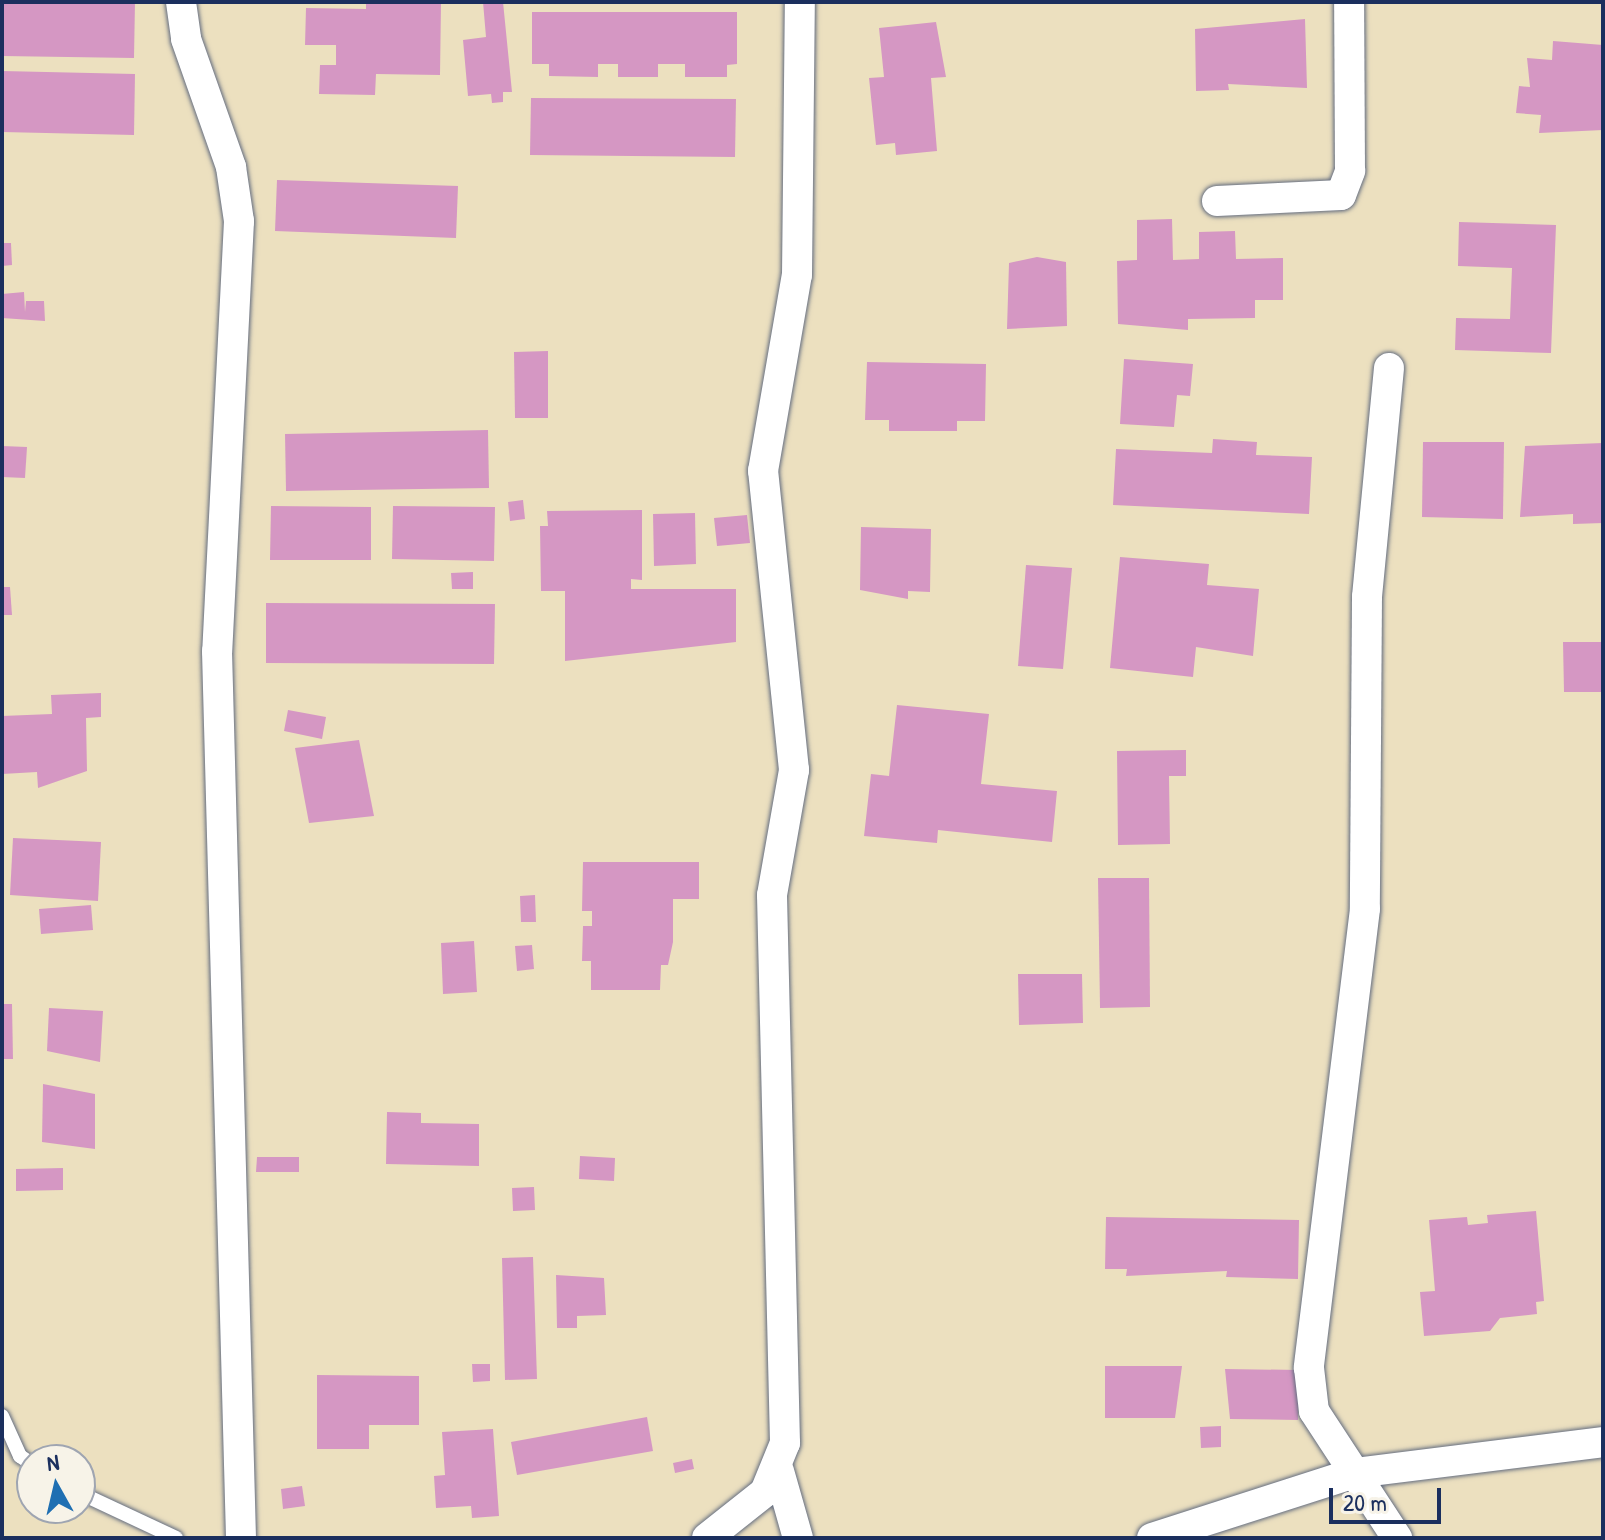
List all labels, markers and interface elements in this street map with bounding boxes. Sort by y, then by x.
north arrow [16,1444,96,1524]
text: N [45,1447,61,1478]
scale bar [1333,1472,1445,1522]
text: 20 m [1343,1486,1387,1518]

